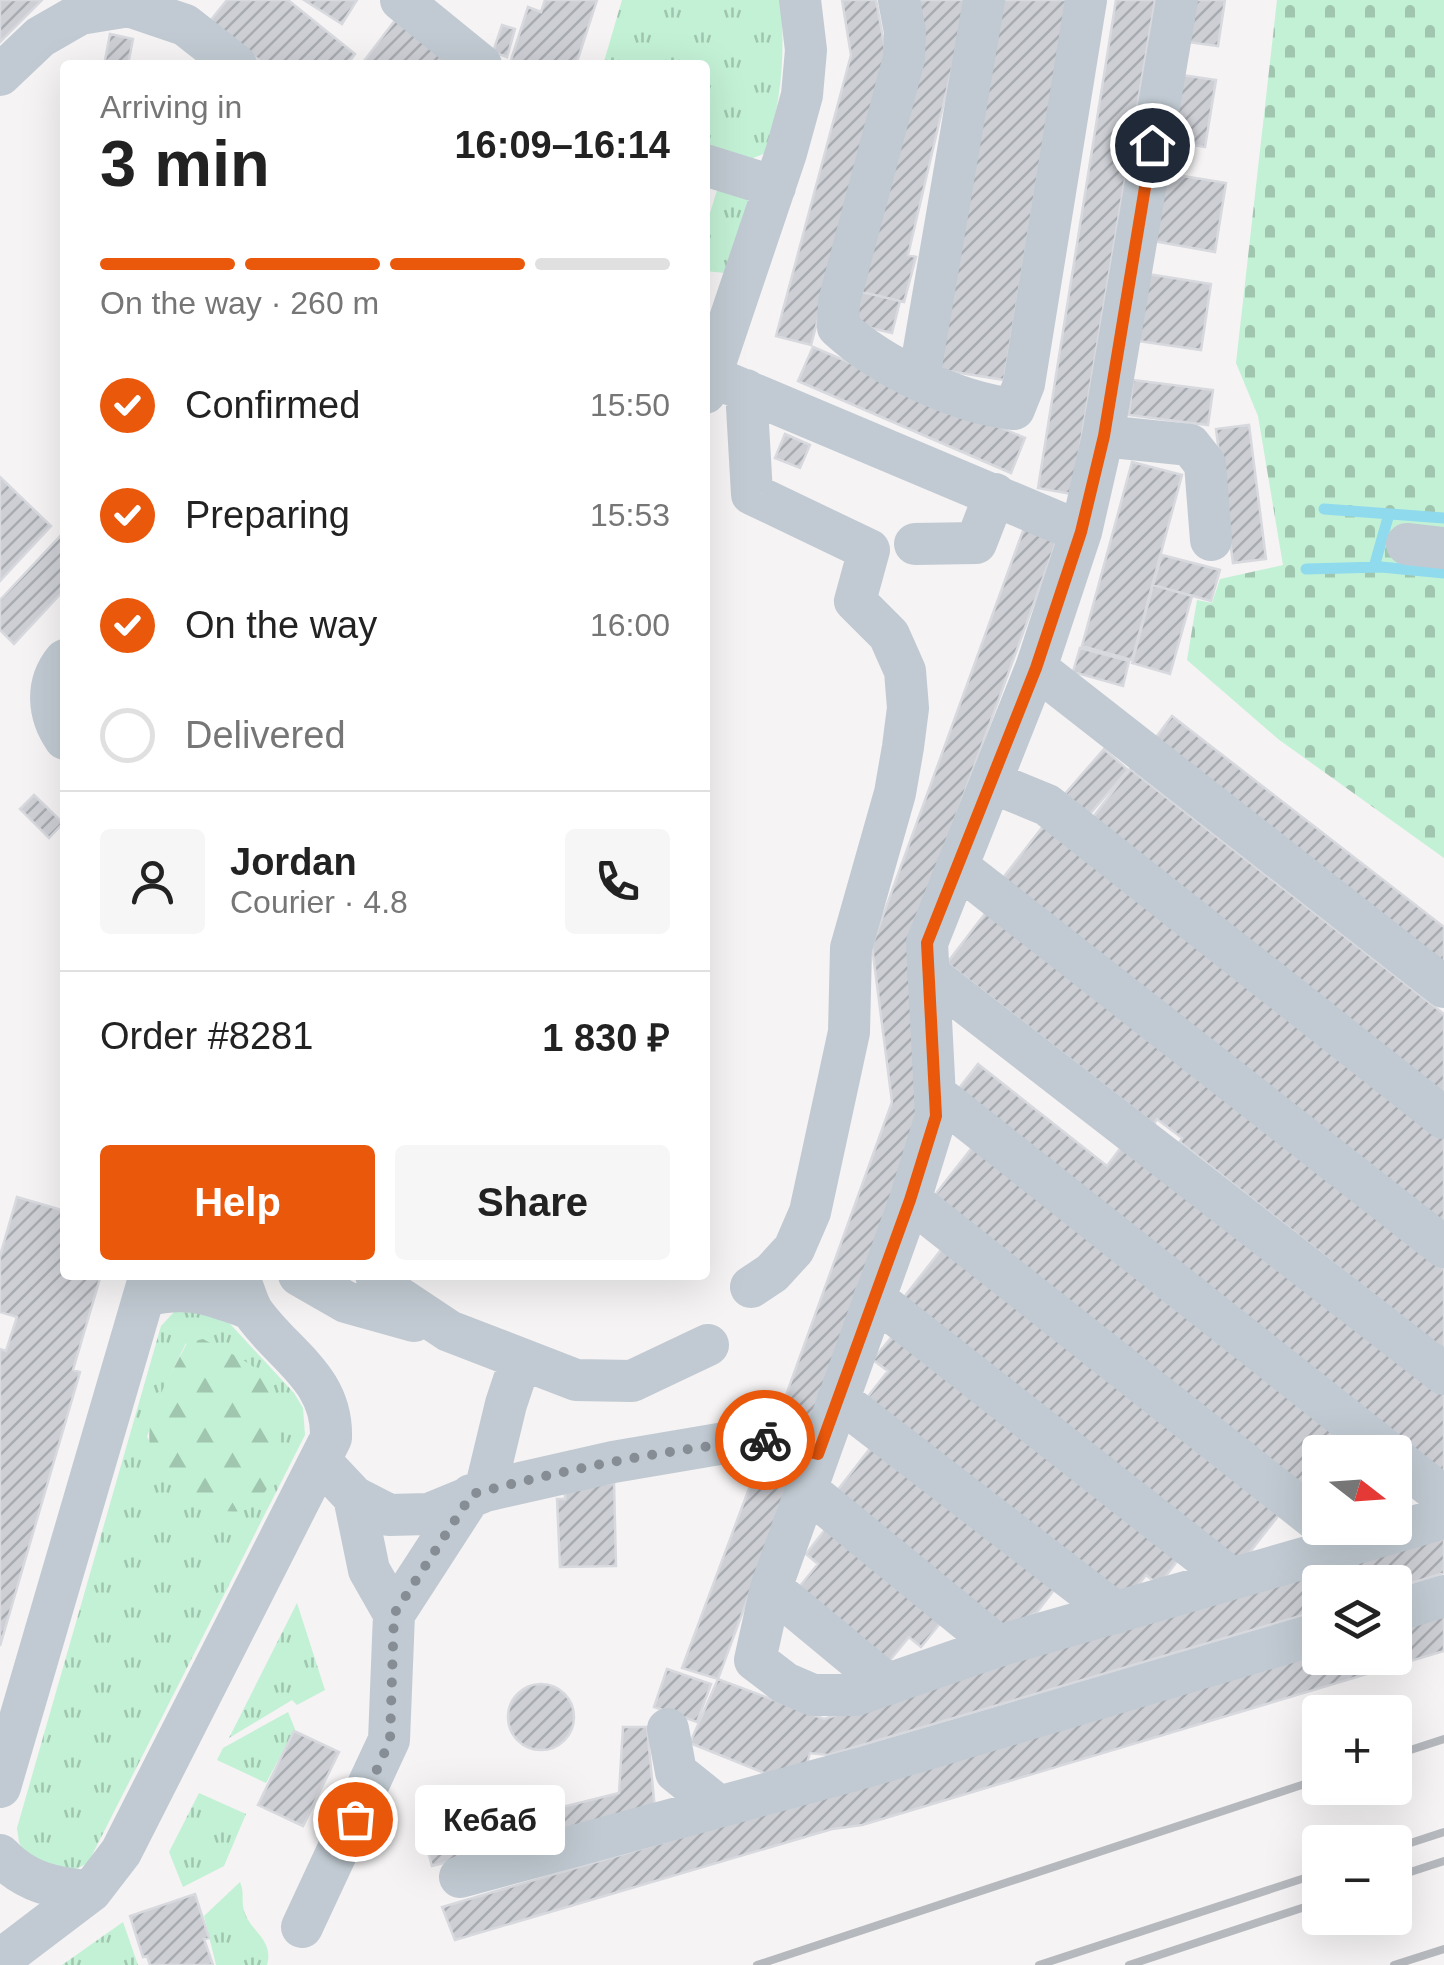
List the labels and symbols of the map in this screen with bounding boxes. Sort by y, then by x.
pin [1110,103,1195,188]
courier [715,1390,815,1490]
north arrow [1302,1435,1412,1545]
pin [313,1777,398,1862]
callout: Кебаб [415,1784,565,1854]

